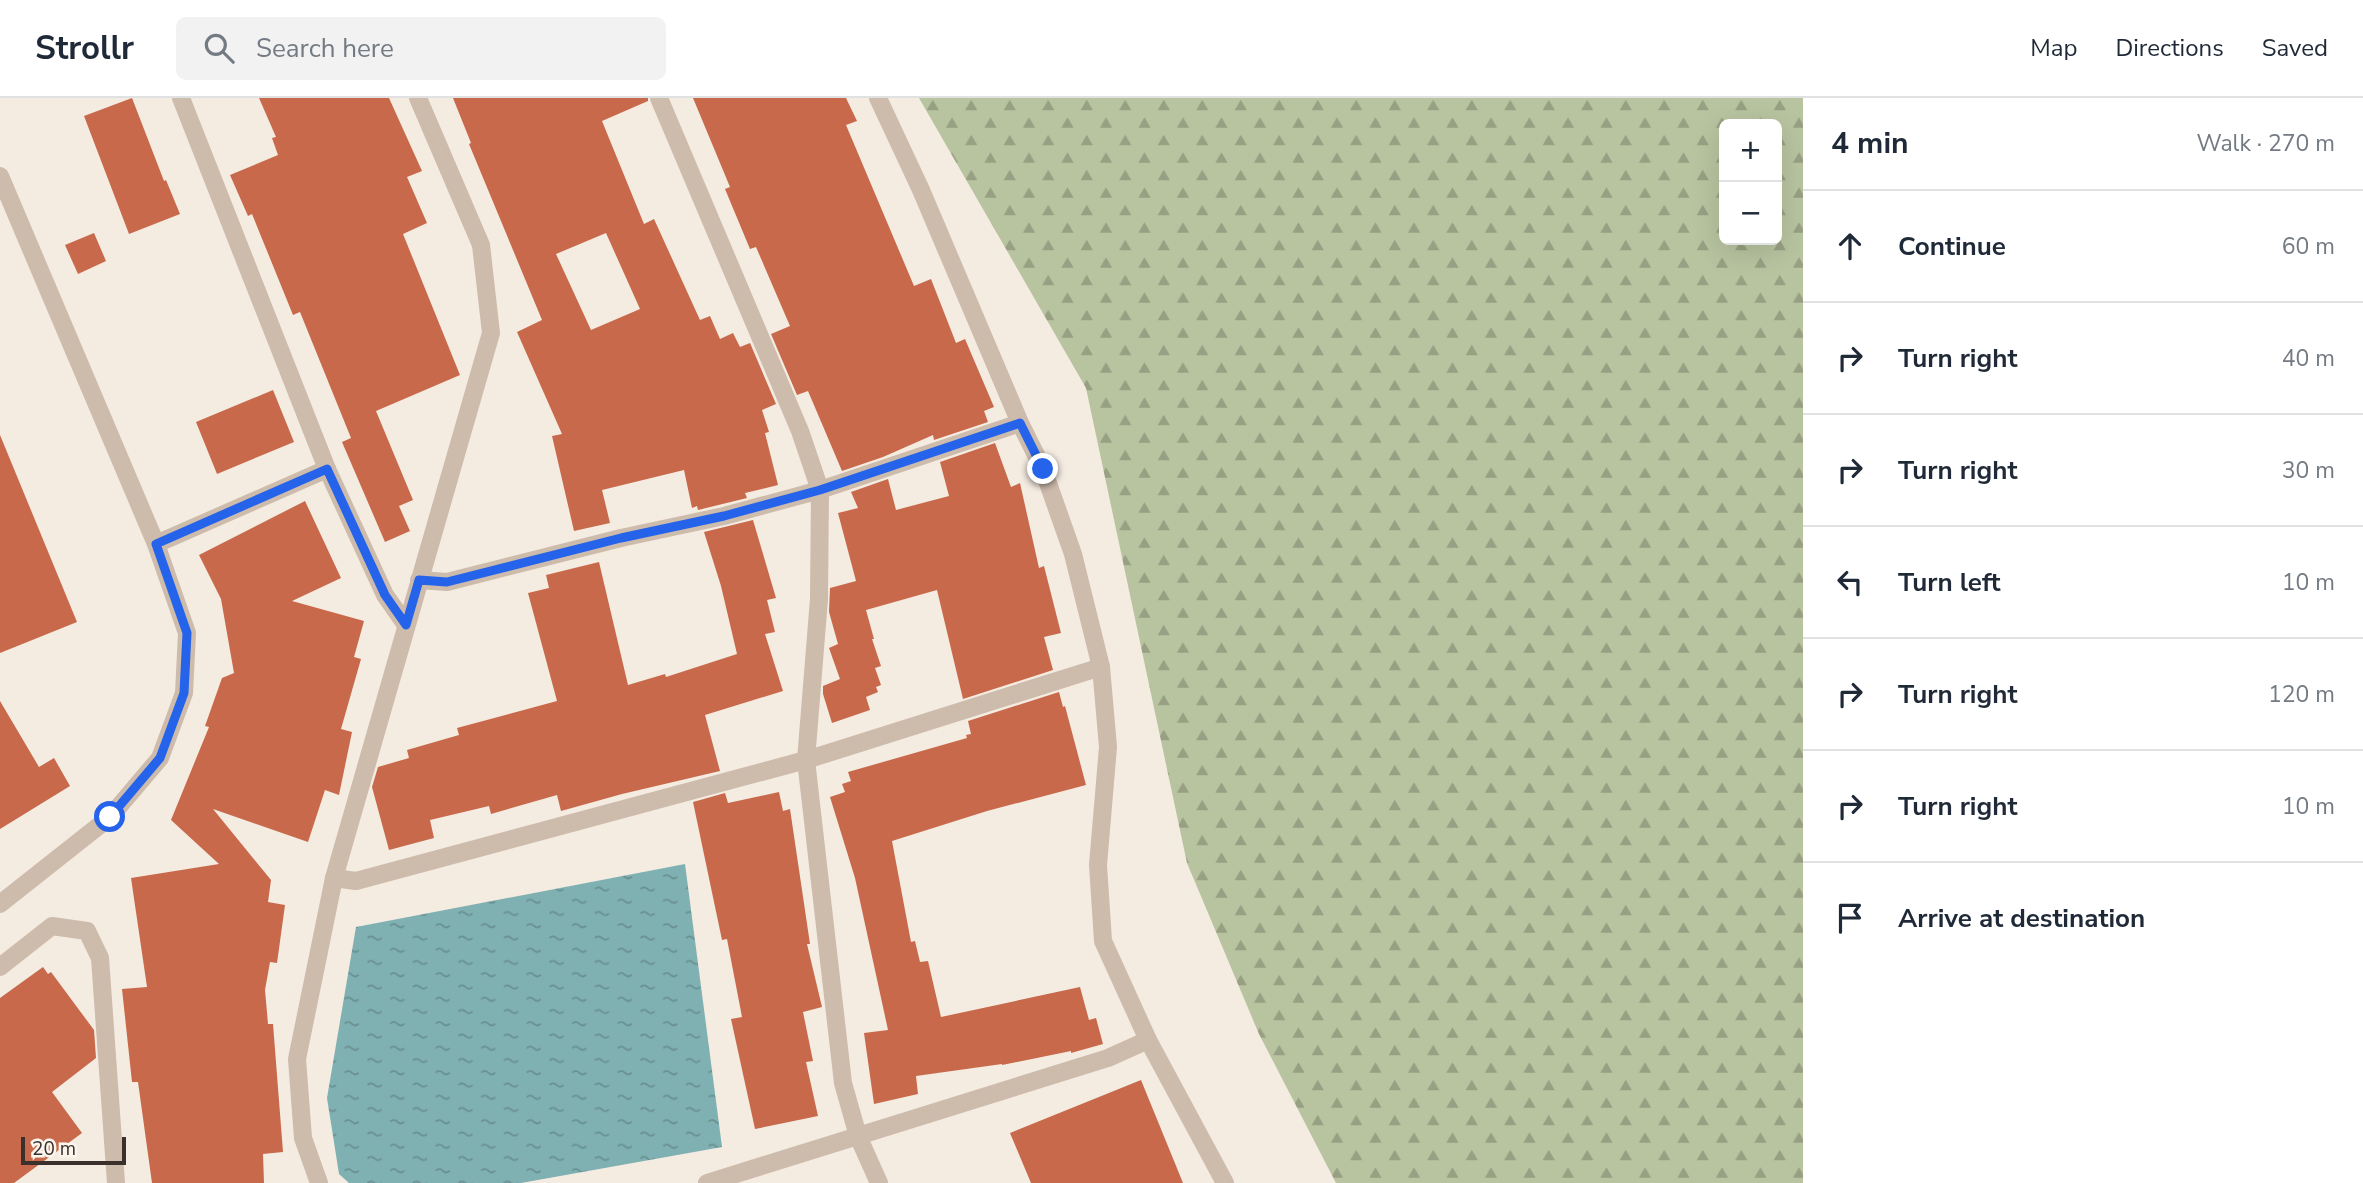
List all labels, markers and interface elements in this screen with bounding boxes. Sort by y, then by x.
search box [176,17,666,80]
text: Strollr [35,26,134,71]
icon: search [200,29,238,67]
text: Search here [256,31,394,66]
text: Map [2030,32,2077,64]
text: Directions [2115,32,2224,64]
text: Saved [2262,32,2328,64]
map controls [1719,119,1782,245]
button: + [1719,119,1782,182]
text: 4 min [1831,123,1909,164]
text: Walk · 270 m [2196,128,2335,159]
button: − [1719,182,1782,245]
icon: ahead [1831,227,1869,265]
text: Continue [1898,229,2006,264]
text: 60 m [2282,231,2335,262]
icon: right [1831,339,1869,377]
text: Turn right [1898,341,2017,376]
text: 40 m [2282,343,2335,374]
icon: right [1831,451,1869,489]
route end [1027,453,1058,484]
text: Turn right [1898,453,2017,488]
text: 30 m [2282,455,2335,486]
icon: left [1831,563,1869,601]
text: Turn left [1898,565,2001,600]
text: 10 m [2282,567,2335,598]
icon: right [1831,675,1869,713]
text: Turn right [1898,677,2017,712]
text: 120 m [2268,679,2335,710]
icon: right [1831,787,1869,825]
text: Turn right [1898,789,2017,824]
text: 10 m [2282,791,2335,822]
route start [94,801,125,832]
icon: arrive [1831,899,1869,937]
text: Arrive at destination [1898,901,2145,936]
scale bar [21,1134,126,1166]
text: 20 m [32,1136,76,1162]

